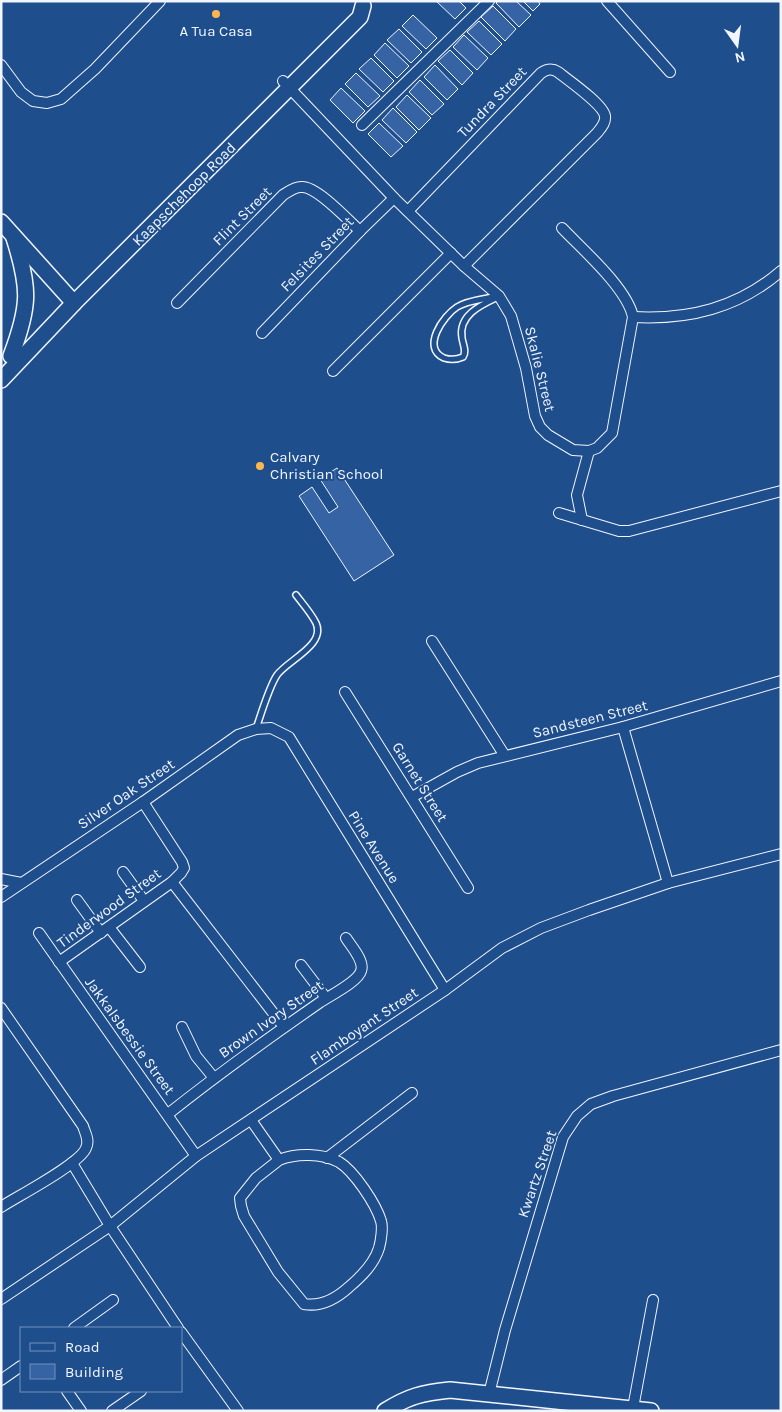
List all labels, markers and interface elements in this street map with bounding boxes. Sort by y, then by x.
marker: A Tua Casa [210,8,222,20]
north arrow [712,20,762,70]
place label: A Tua Casa [179,22,253,40]
text: N [733,48,747,67]
street label: Tundra Street [454,62,531,141]
street label: Kaapschehoop Road [128,138,240,250]
street label: Flint Street [209,183,275,249]
street label: Felsites Street [277,212,358,295]
street label: Skalie Street [521,325,559,414]
place label: Calvary Christian School [270,448,383,483]
marker: Calvary Christian School [254,460,266,472]
street label: Sandsteen Street [531,696,650,742]
street label: Garnet Street [388,739,452,825]
street label: Silver Oak Street [74,755,178,833]
street label: Pine Avenue [345,807,403,887]
street label: Tinderwood Street [54,864,165,952]
street label: Jakkalsbessie Street [81,974,179,1099]
street label: Brown Ivory Street [215,976,327,1062]
street label: Flamboyant Street [307,983,422,1069]
street label: Kwartz Street [514,1128,560,1220]
legend [20,1327,182,1392]
text: Road [65,1338,100,1356]
text: Building [65,1363,123,1381]

